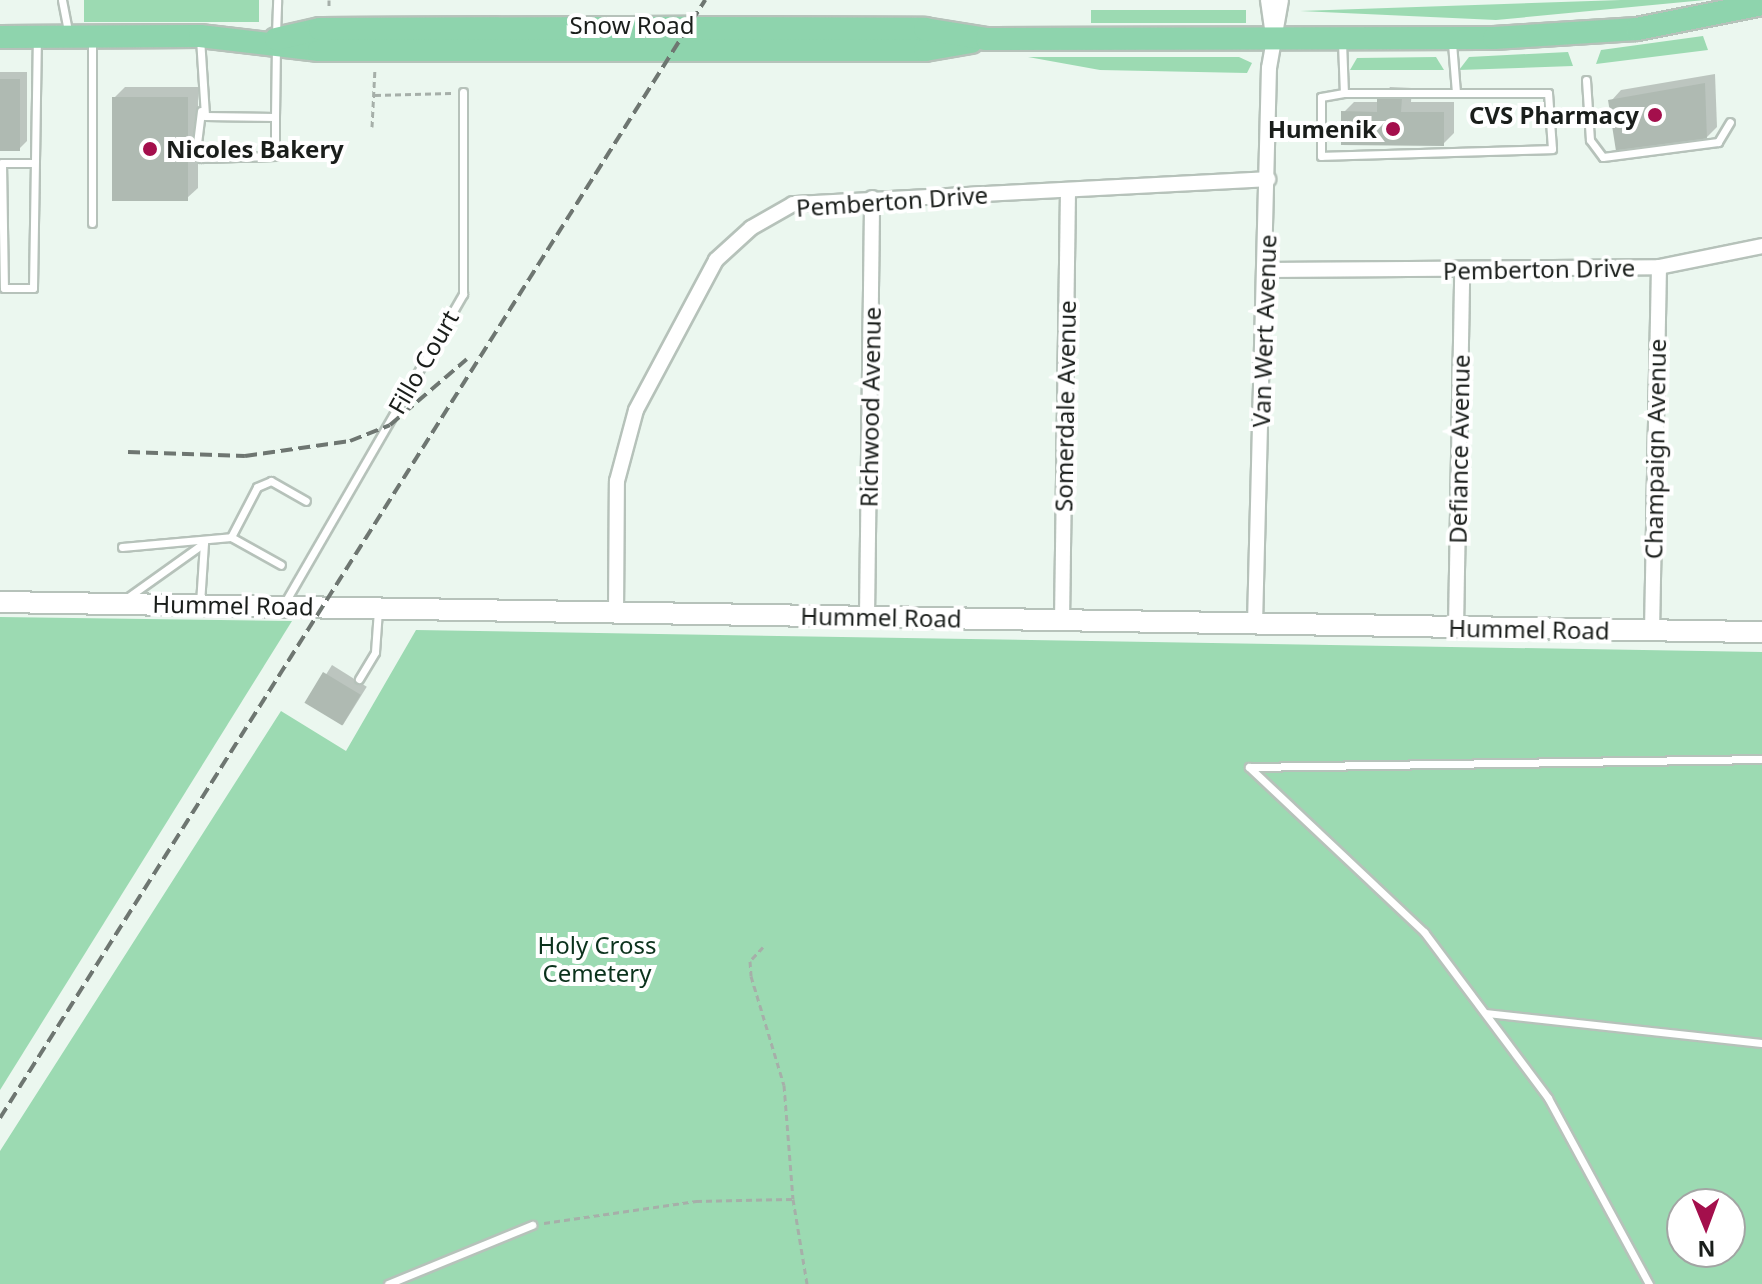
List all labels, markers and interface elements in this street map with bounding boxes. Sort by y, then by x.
street label: Snow Road [570,11,694,39]
place label: CVS Pharmacy [1469,101,1639,129]
marker: CVS Pharmacy [1646,106,1664,124]
place label: Humenik [1268,115,1377,143]
marker: Humenik [1384,120,1402,138]
place label: Nicoles Bakery [166,135,344,163]
marker: Nicoles Bakery [141,140,159,158]
street label: Pemberton Drive [795,180,989,222]
street label: Van Wert Avenue [1246,234,1282,428]
street label: Pemberton Drive [1443,253,1635,285]
street label: Somerdale Avenue [1049,300,1081,512]
street label: Fillo Court [382,305,464,419]
street label: Richwood Avenue [854,306,886,508]
street label: Champaign Avenue [1639,339,1671,559]
street label: Defiance Avenue [1443,354,1475,544]
street label: Hummel Road [152,589,314,621]
street label: Hummel Road [800,601,962,633]
street label: Hummel Road [1448,613,1610,645]
park label: Holy Cross Cemetery [537,931,657,987]
north arrow [1666,1188,1746,1268]
text: N [1697,1235,1716,1265]

